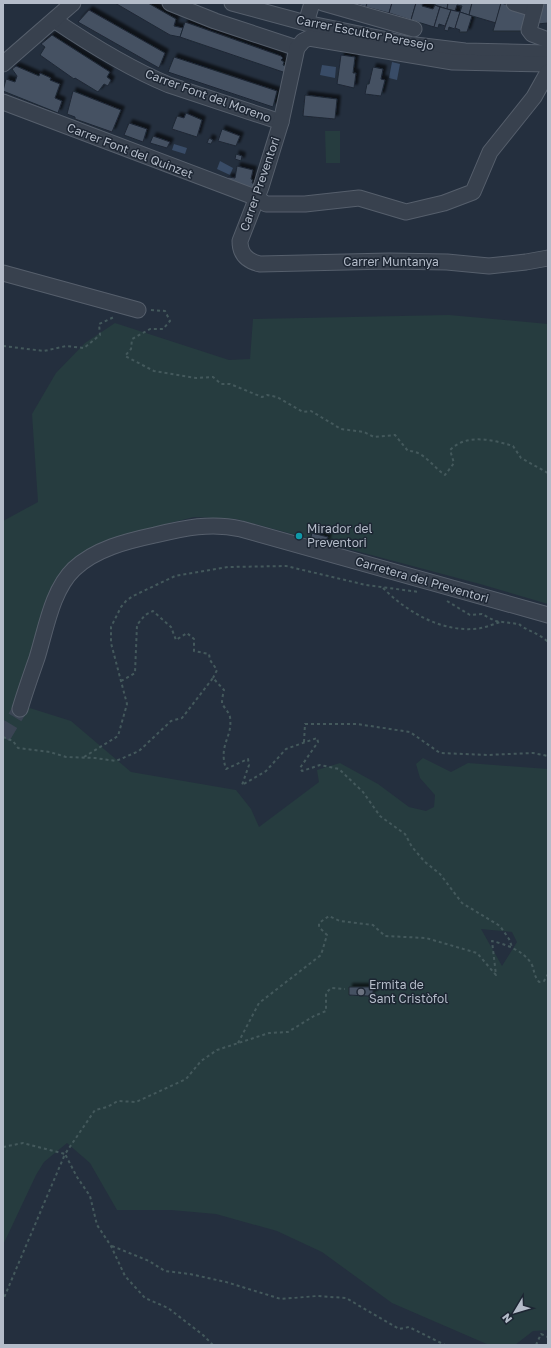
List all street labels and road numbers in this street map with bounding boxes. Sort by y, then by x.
street label: Carrer Escultor Peresejo [295,12,435,53]
street label: Carrer Font del Moreno [143,66,273,125]
street label: Carrer Font del Quinzet [65,120,196,182]
street label: Carrer Preventori [236,135,283,233]
street label: Carrer Muntanya [343,254,439,269]
street label: Carretera del Preventori [354,553,491,606]

